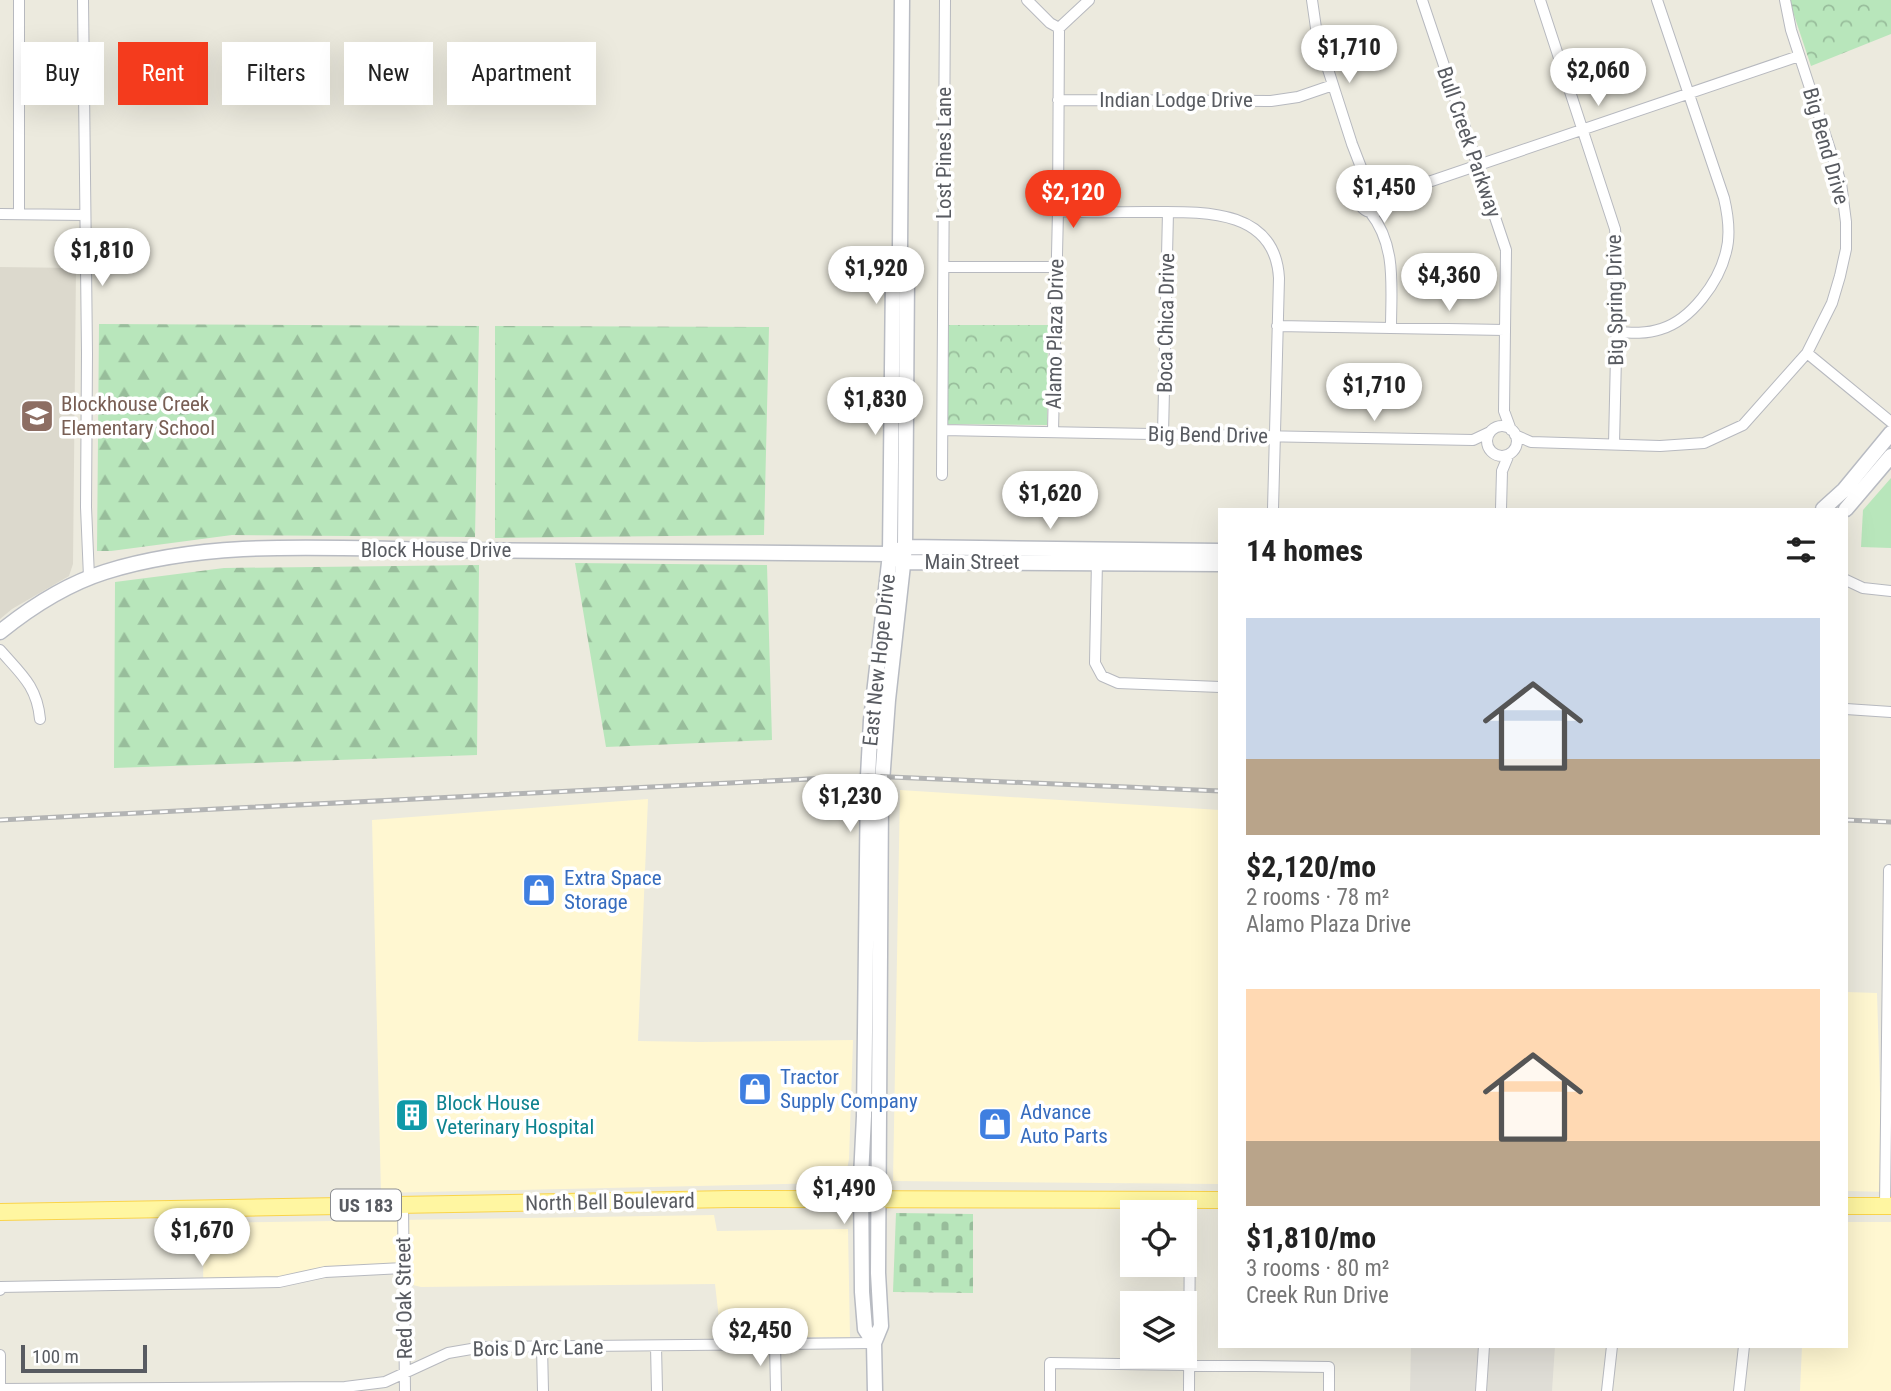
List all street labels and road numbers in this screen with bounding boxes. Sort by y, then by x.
street label: Bull Creek Parkway [1432,63,1506,221]
street label: Big Bend Drive [1798,85,1854,207]
street label: Lost Pines Lane [932,87,956,219]
street label: Indian Lodge Drive [1099,88,1253,112]
street label: Big Spring Drive [1602,234,1628,366]
street label: Boca Chica Drive [1153,253,1179,393]
street label: Alamo Plaza Drive [1042,258,1068,410]
street label: Big Bend Drive [1148,422,1268,448]
street label: Block House Drive [361,538,511,562]
street label: Main Street [925,550,1019,574]
street label: East New Hope Drive [858,573,900,747]
street label: North Bell Boulevard [525,1189,695,1215]
road number: US 183 [331,1190,401,1220]
street label: Red Oak Street [391,1237,417,1359]
street label: Bois D Arc Lane [472,1335,604,1361]

